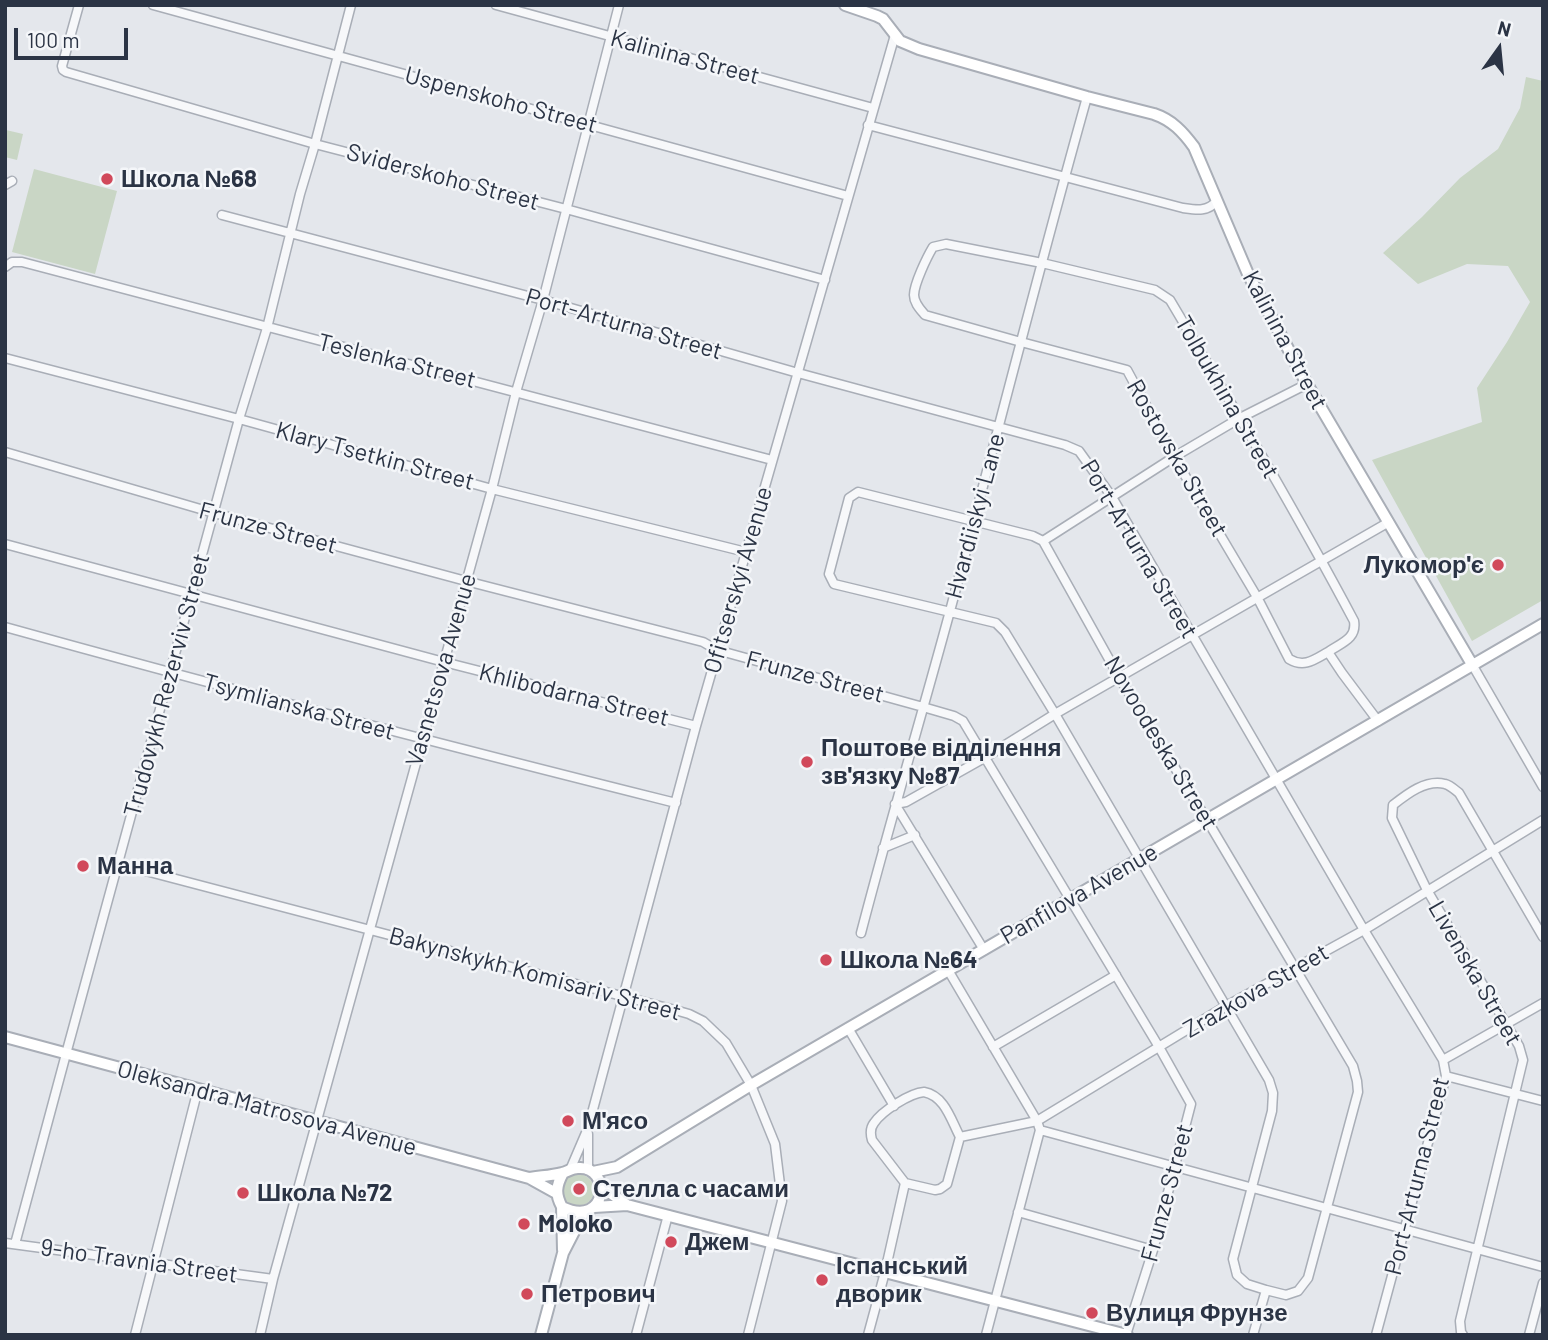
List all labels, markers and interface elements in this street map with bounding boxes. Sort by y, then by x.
scale bar [18,14,131,58]
north arrow [1464,14,1534,84]
text: N [1495,15,1514,41]
street label: Kalinina Street [607,23,763,91]
text: 100 m [27,27,80,52]
street label: Uspenskoho Street [402,60,600,140]
street label: Sviderskoho Street [343,137,543,217]
place label: Школа №68 [121,165,257,193]
marker: Школа №68 [99,171,115,187]
street label: Kalinina Street [1236,266,1334,414]
street label: Port-Arturna Street [522,282,726,366]
street label: Tolbukhina Street [1169,310,1285,484]
street label: Teslenka Street [315,327,479,395]
street label: Rostovska Street [1120,374,1234,542]
street label: Klary Tsetkin Street [273,416,477,496]
street label: Hvardiiskyi Lane [939,430,1011,602]
street label: Port-Arturna Street [1074,454,1204,644]
street label: Ofitserskyi Avenue [698,483,778,677]
street label: Frunze Street [196,496,340,560]
street label: Trudovykh Rezerviv Street [118,550,216,820]
place label: Лукомор'є [1364,551,1484,579]
marker: Лукомор'є [1490,557,1506,573]
street label: Vasnetsova Avenue [400,570,482,770]
street label: Frunze Street [743,645,887,709]
street label: Novoodeska Street [1098,651,1224,835]
street label: Khlibodarna Street [476,657,672,733]
street label: Tsymlianska Street [200,668,398,746]
place label: Поштове відділення зв'язку №87 [821,734,1061,790]
marker: Поштове відділення зв'язку №87 [799,754,815,770]
street label: Panfilova Avenue [995,837,1163,951]
place label: Манна [97,852,173,880]
marker: Манна [75,858,91,874]
street label: Livenska Street [1422,895,1528,1051]
street label: Bakynskykh Komisariv Street [386,921,684,1027]
street label: Zrazkova Street [1178,938,1334,1044]
place label: Школа №64 [840,946,977,974]
marker: Школа №64 [818,952,834,968]
street label: Oleksandra Matrosova Avenue [114,1054,420,1162]
street label: Port-Arturna Street [1378,1074,1456,1278]
place label: М'ясо [582,1107,648,1135]
marker: М'ясо [560,1113,576,1129]
street label: Frunze Street [1135,1121,1199,1265]
place label: Стелла с часами [593,1175,789,1203]
place label: Школа №72 [257,1179,392,1207]
marker: Стелла с часами [571,1181,587,1197]
marker: Школа №72 [235,1185,251,1201]
place label: Moloko [538,1210,613,1238]
marker: Moloko [516,1216,532,1232]
place label: Джем [685,1228,750,1256]
street label: 9-ho Travnia Street [39,1233,239,1289]
marker: Джем [663,1234,679,1250]
place label: Іспанський дворик [836,1252,968,1308]
marker: Іспанський дворик [814,1272,830,1288]
place label: Петрович [541,1280,656,1308]
marker: Петрович [519,1286,535,1302]
place label: Вулиця Фрунзе [1106,1299,1288,1327]
marker: Вулиця Фрунзе [1084,1305,1100,1321]

